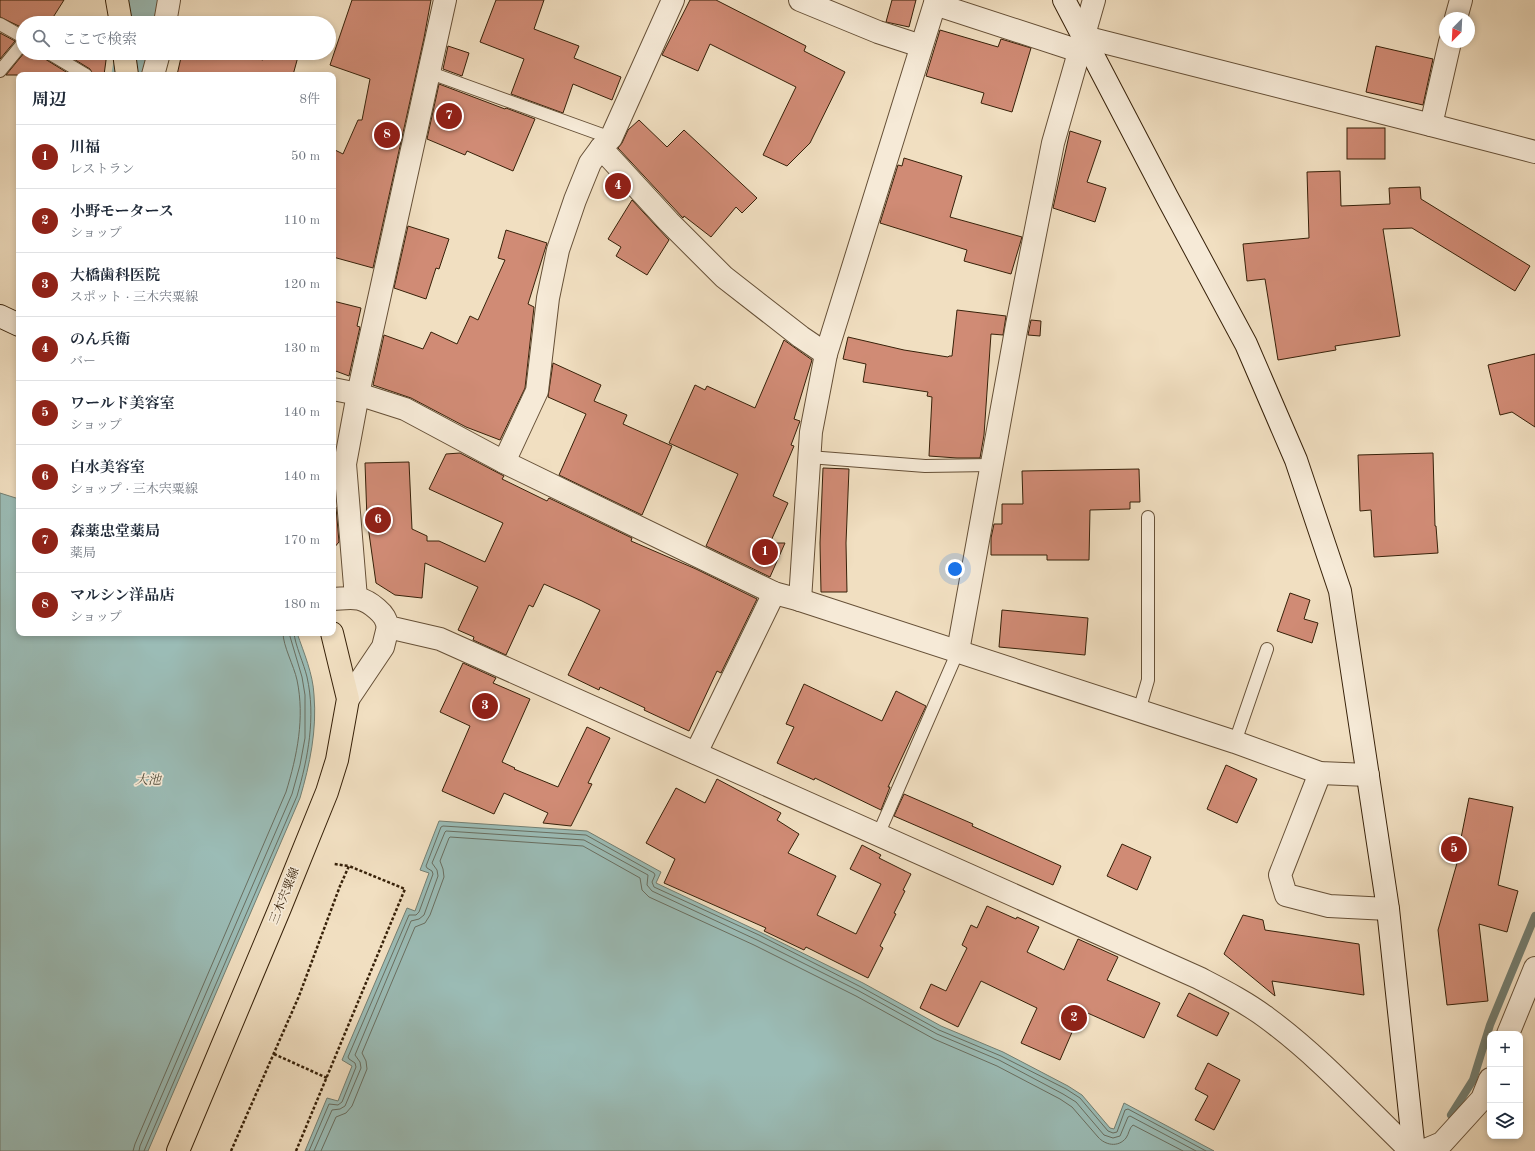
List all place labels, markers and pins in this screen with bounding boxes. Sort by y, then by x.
pin: 7 [436,101,462,131]
pin: 8 [374,120,400,150]
pin: 4 [605,171,631,201]
pin: 6 [365,505,391,535]
pin: 1 [752,537,778,567]
pin: 3 [472,691,498,721]
pin: 5 [1441,834,1467,864]
pin: 2 [1061,1003,1087,1033]

